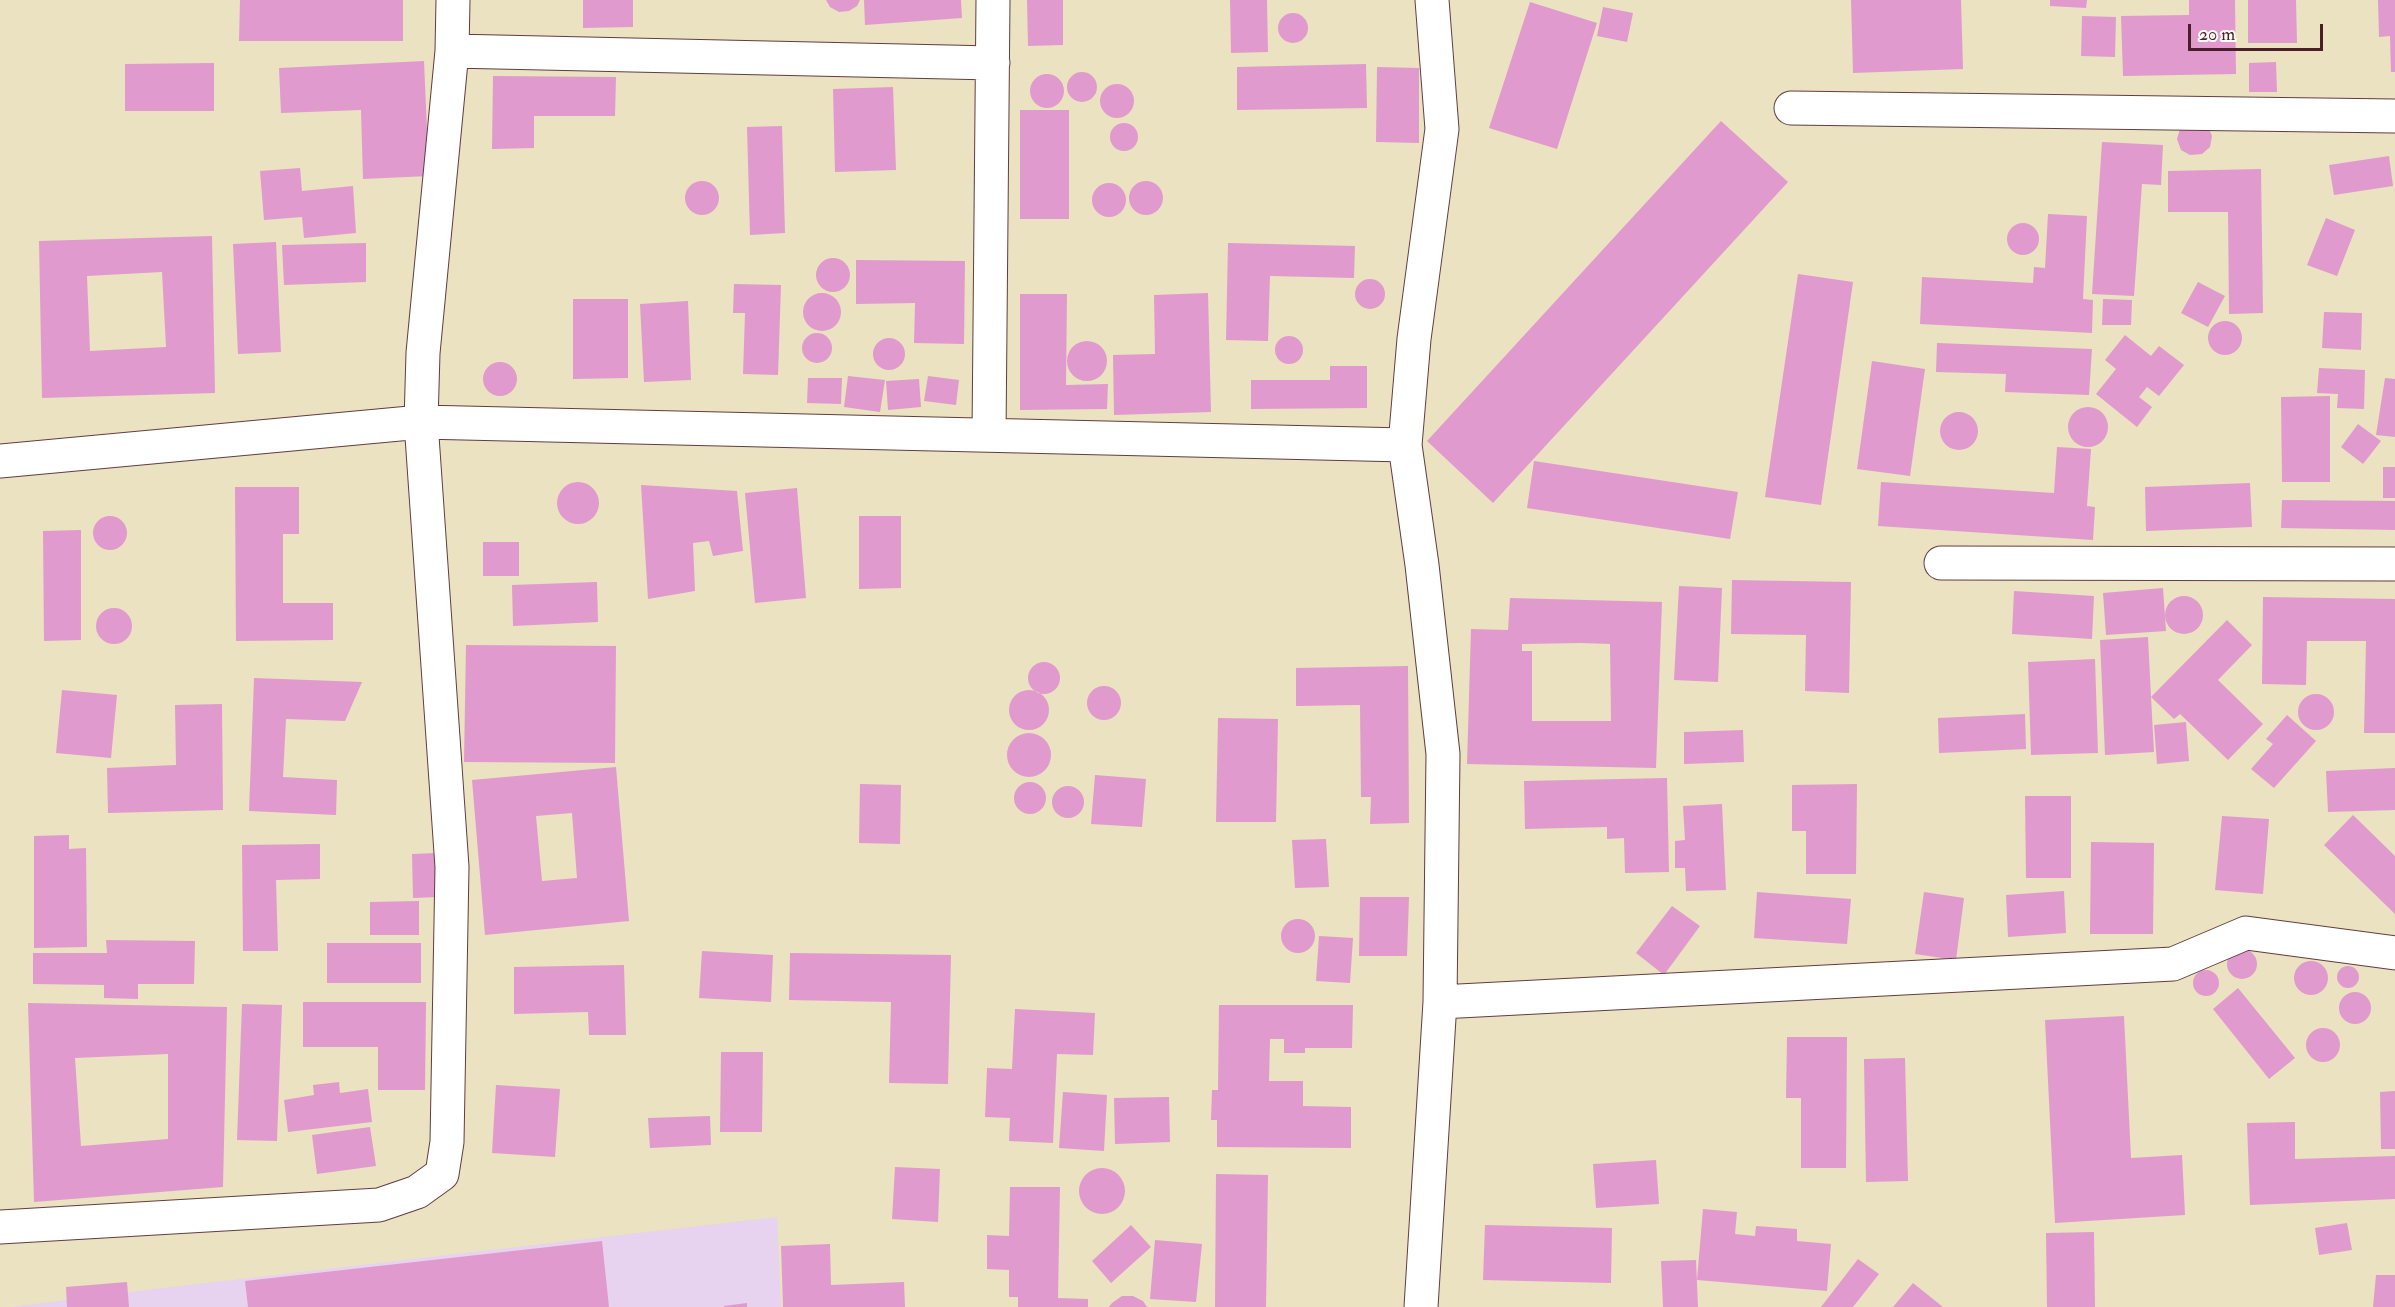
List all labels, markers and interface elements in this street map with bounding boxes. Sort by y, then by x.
scale bar [2191,12,2326,50]
text: 20 m [2199,23,2235,46]

